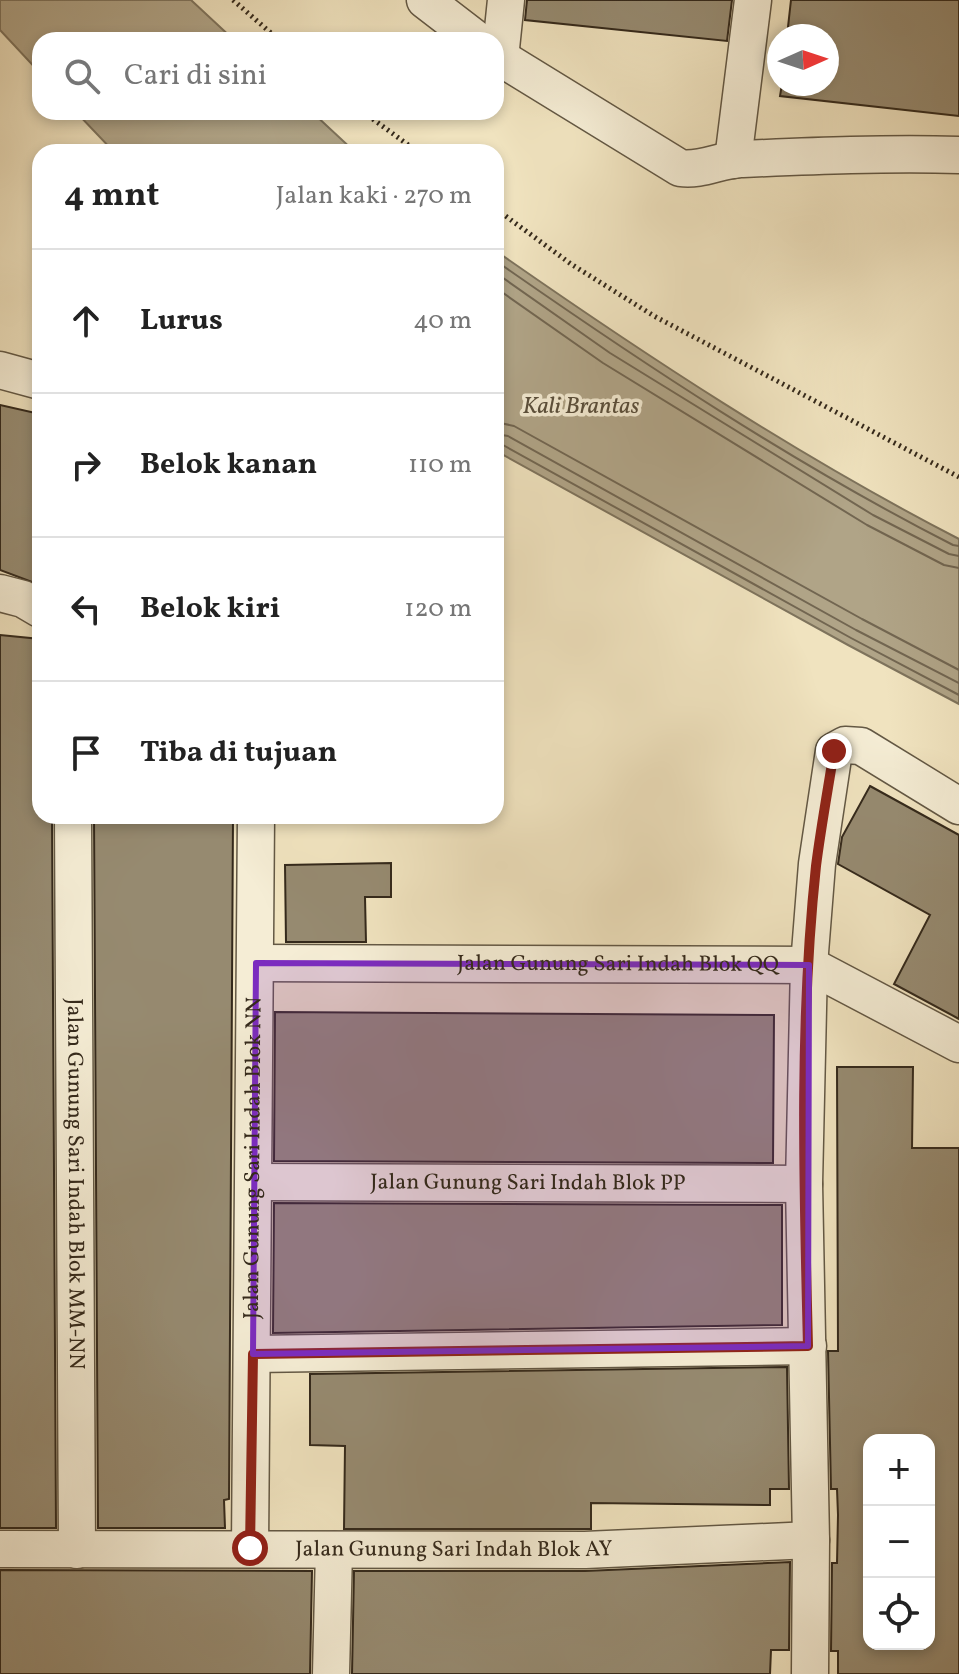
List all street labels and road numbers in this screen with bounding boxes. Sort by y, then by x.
street label: Jalan Gunung Sari Indah Blok QQ [457,948,780,980]
street label: Jalan Gunung Sari Indah Blok NN [236,997,270,1319]
street label: Jalan Gunung Sari Indah Blok MM-NN [58,998,92,1370]
street label: Jalan Gunung Sari Indah Blok PP [370,1167,686,1199]
street label: Jalan Gunung Sari Indah Blok AY [295,1533,613,1566]

